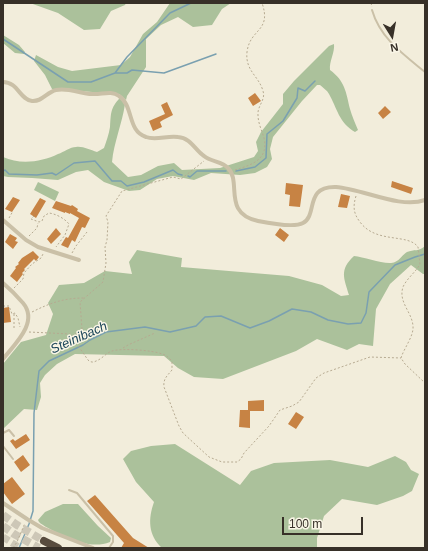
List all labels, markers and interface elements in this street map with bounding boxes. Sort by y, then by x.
north arrow [372,16,412,56]
text: N [389,41,399,54]
water label: Steinibach [48,319,110,357]
scale bar [284,509,365,535]
text: 100 m [289,517,322,531]

